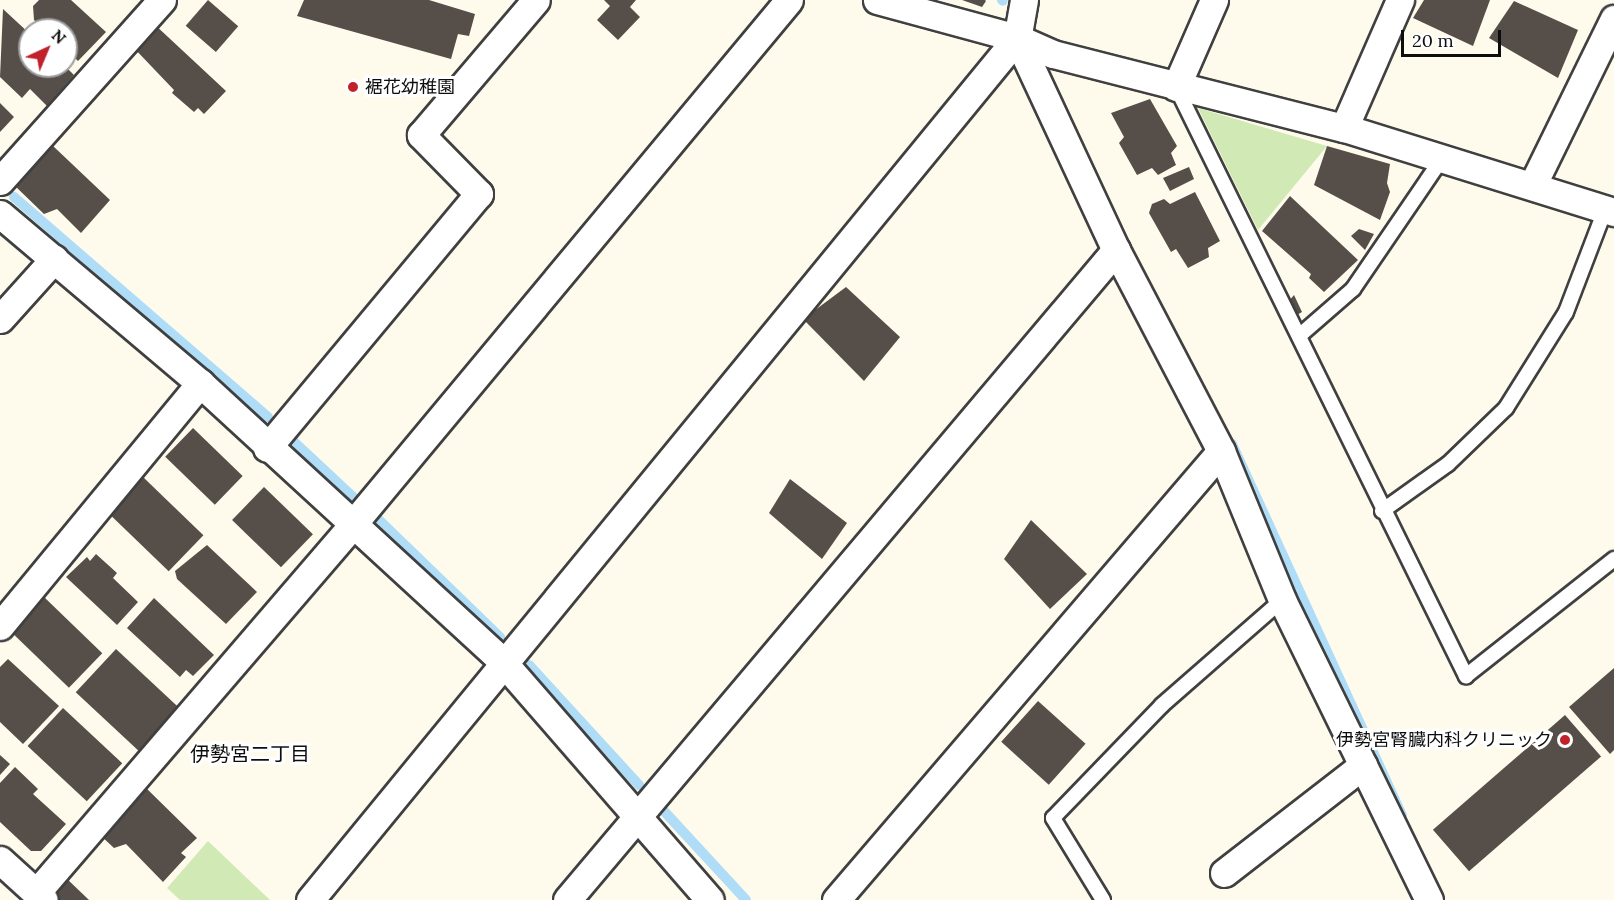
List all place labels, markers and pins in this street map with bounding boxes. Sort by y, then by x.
place label: 裾花幼稚園 [365,76,455,98]
marker: 裾花幼稚園 [346,80,360,94]
place label: 伊勢宮腎臓内科クリニック [1336,729,1552,751]
marker: 伊勢宮腎臓内科クリニック [1556,731,1574,749]

